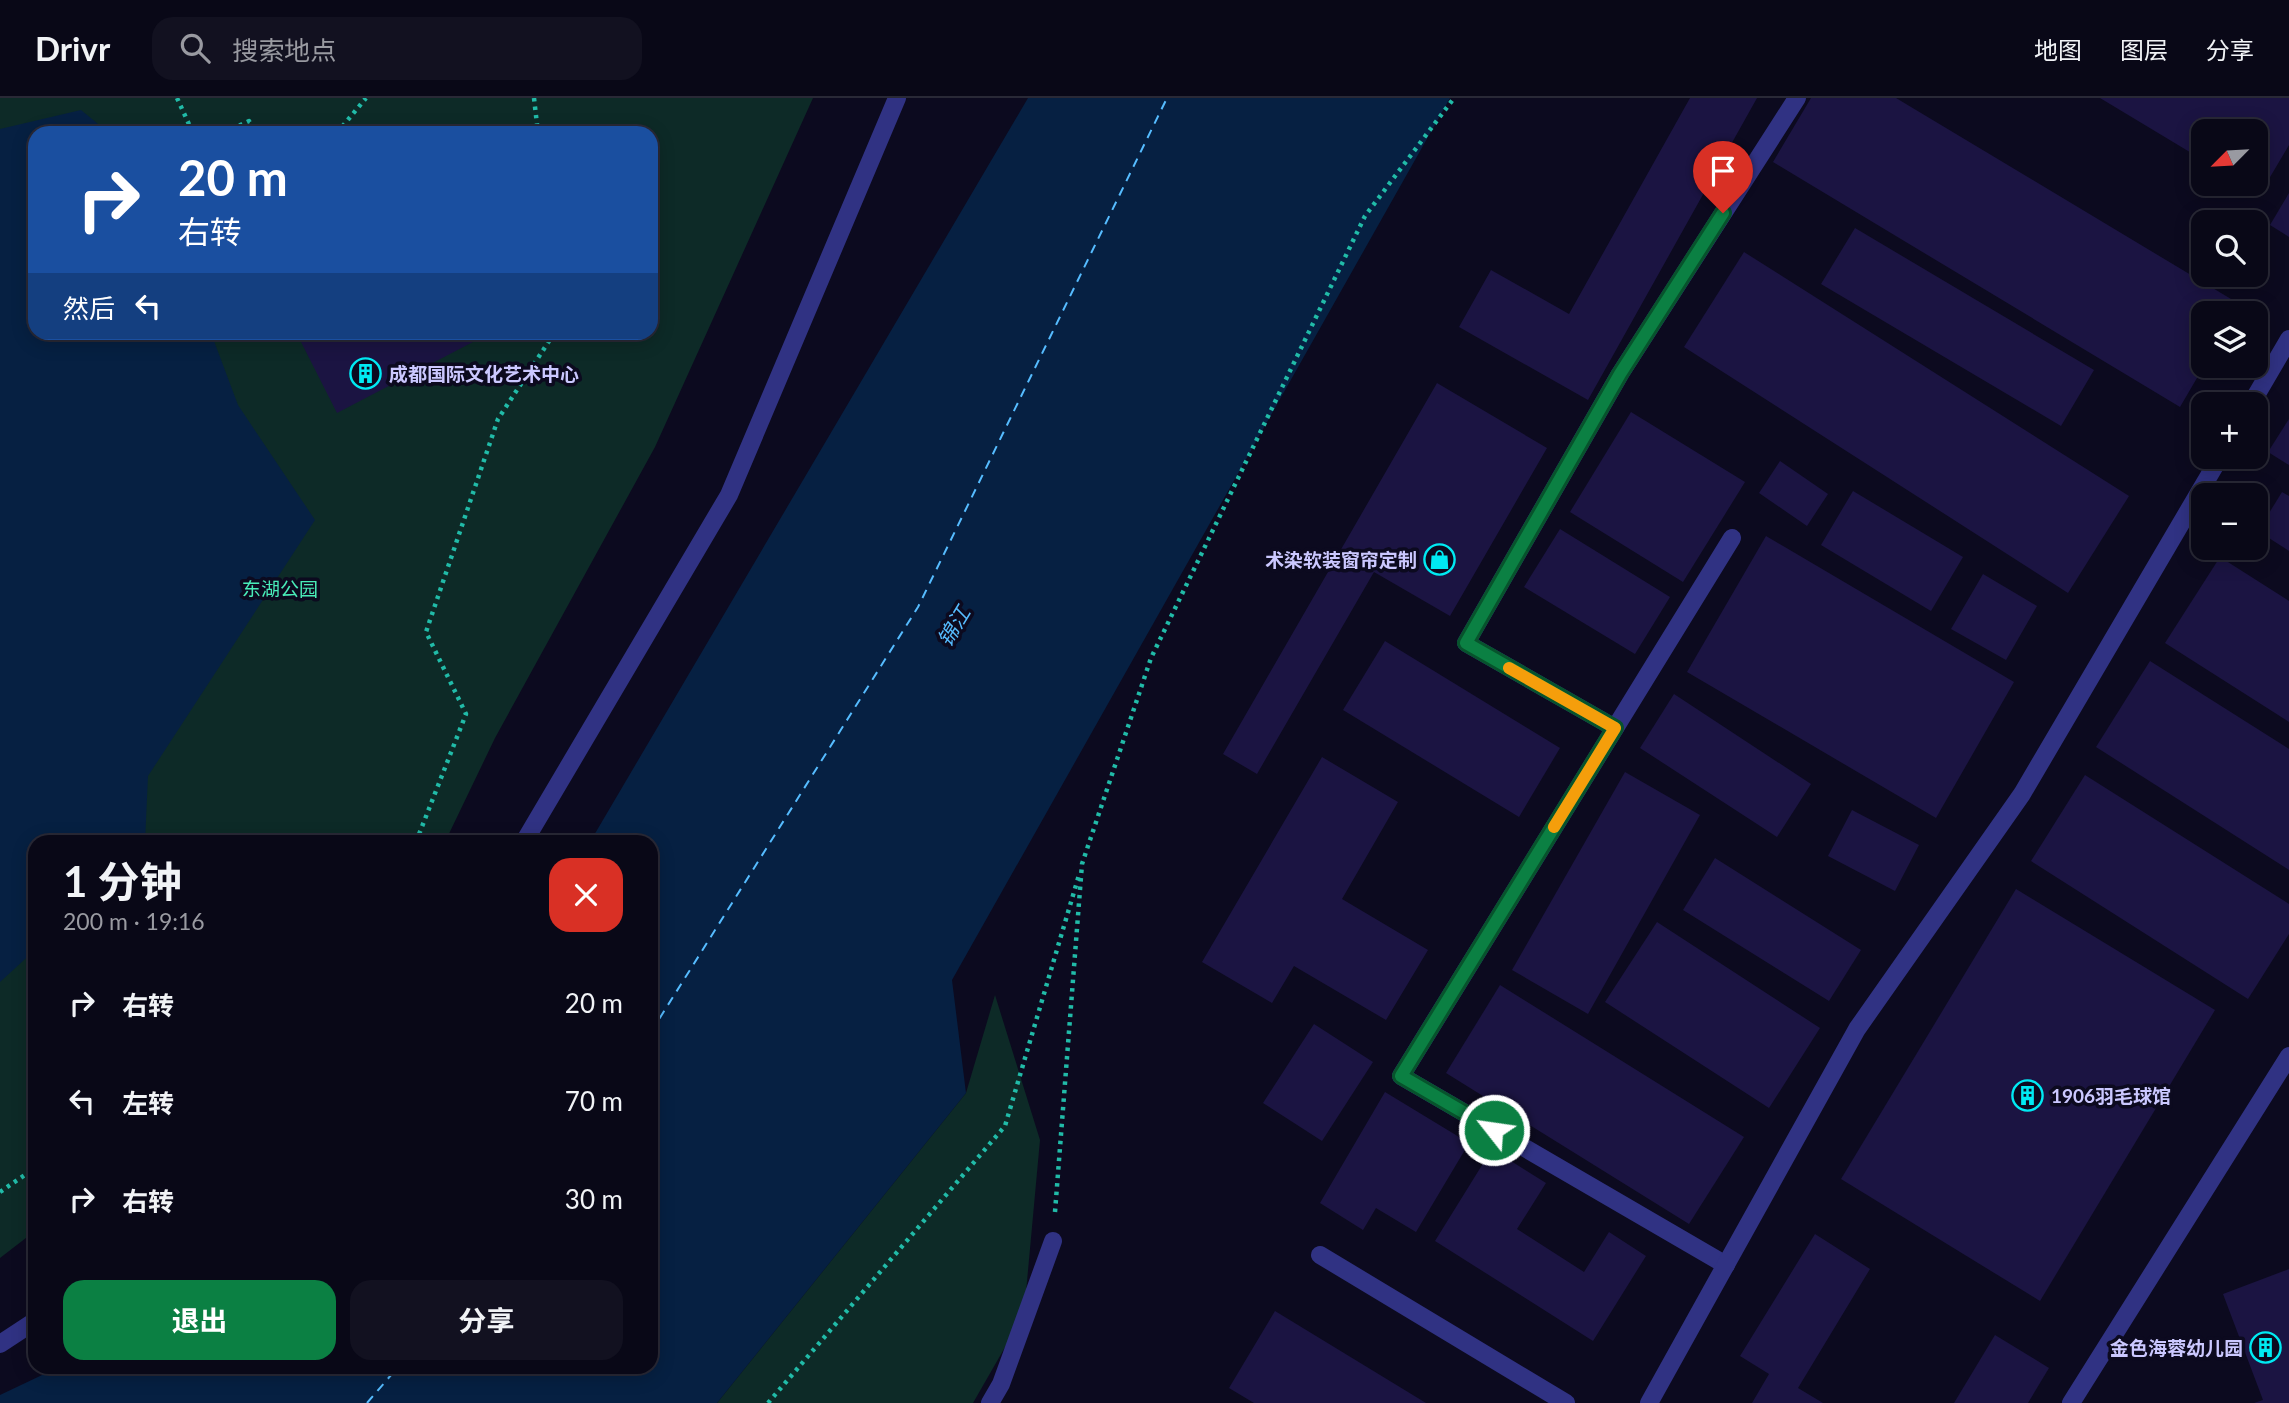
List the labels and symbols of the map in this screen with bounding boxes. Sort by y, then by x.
north arrow [2191,119,2268,196]
pin [1693,141,1753,213]
building icon: 成都国际文化艺术中心 [349,356,383,390]
place label: 成都国际文化艺术中心 [389,362,579,385]
shop icon: 术染软装窗帘定制 [1423,542,1457,576]
place label: 术染软装窗帘定制 [1265,548,1417,571]
park label: 东湖公园 [242,577,318,600]
water label: 锦江 [931,600,976,650]
building icon: 1906羽毛球馆 [2011,1078,2045,1112]
place label: 1906羽毛球馆 [2051,1084,2171,1107]
position arrow [1457,1093,1531,1167]
building icon: 金色海蓉幼儿园 [2249,1330,2283,1364]
place label: 金色海蓉幼儿园 [2110,1336,2243,1359]

